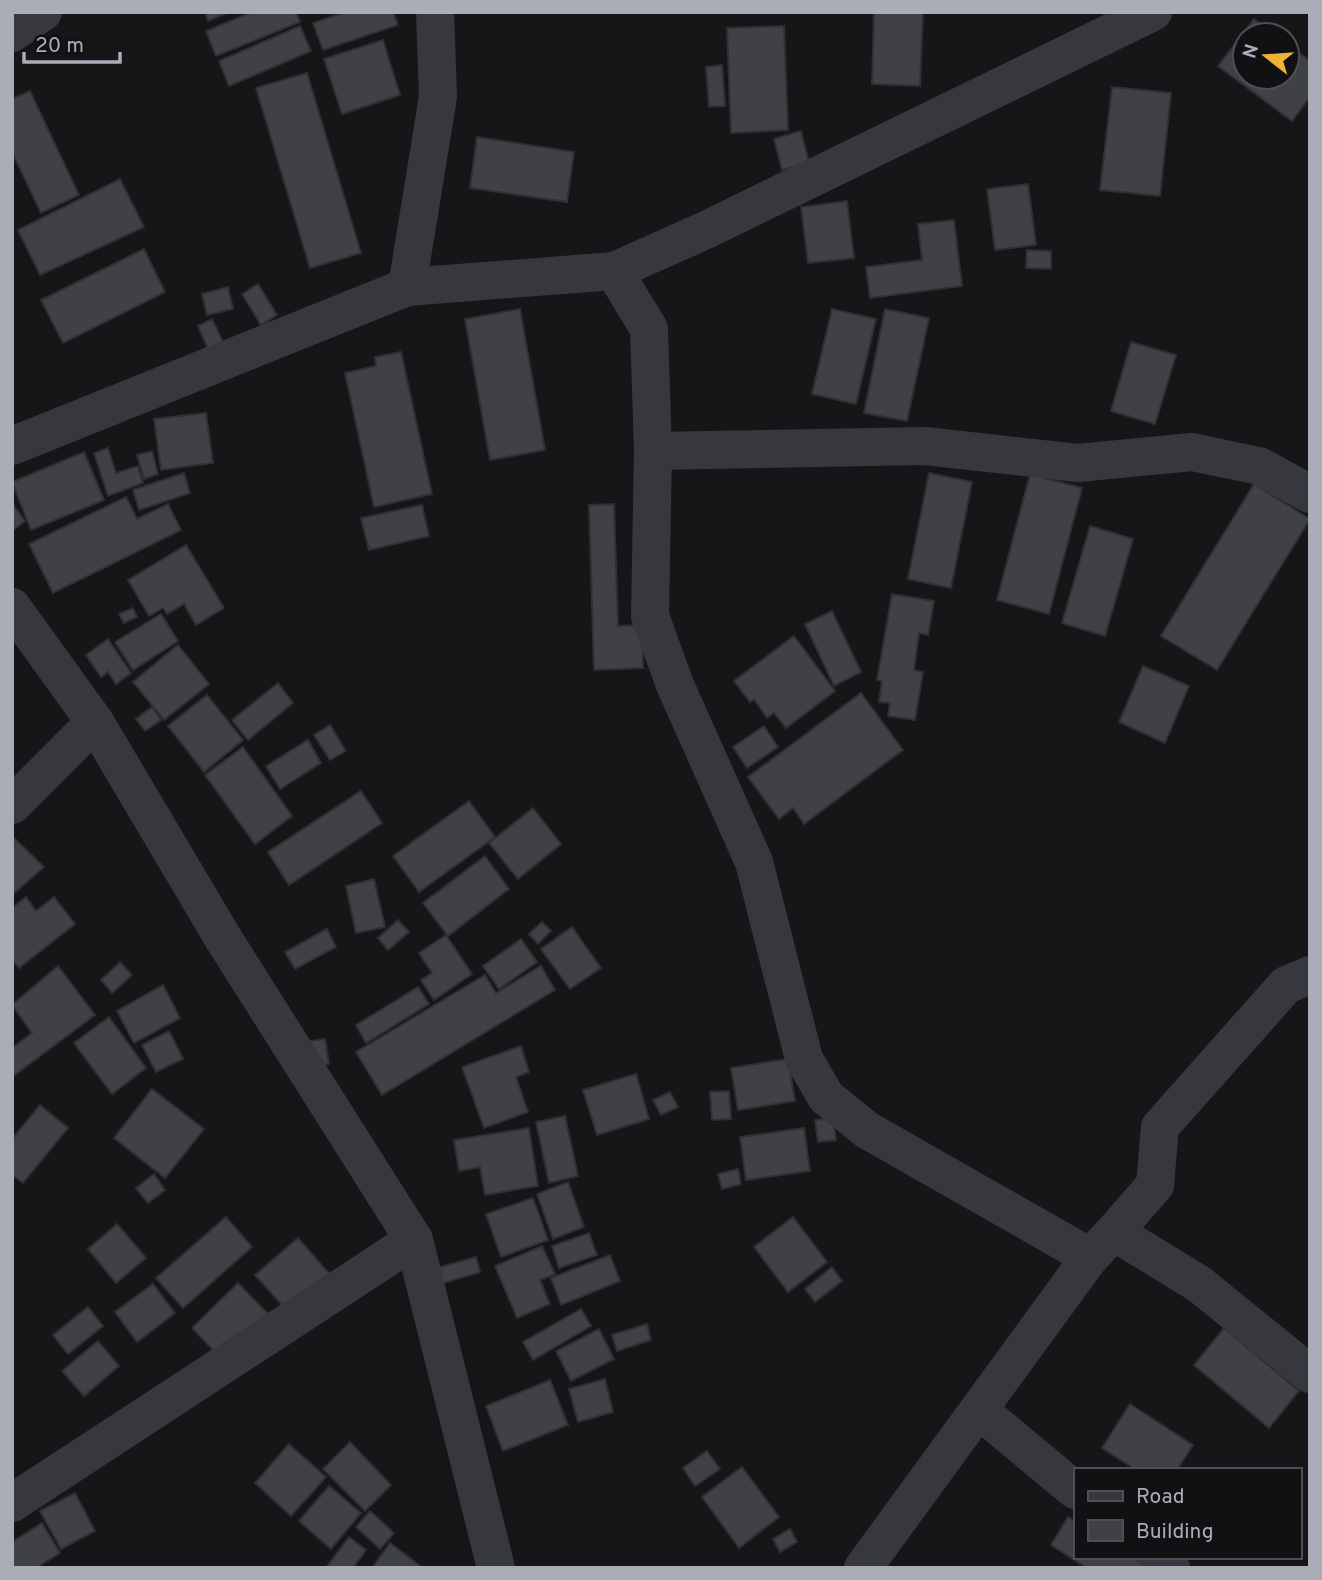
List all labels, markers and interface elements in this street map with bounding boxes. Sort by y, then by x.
scale bar [24,21,121,65]
north arrow [1231,21,1301,91]
text: 20 m [35,33,84,60]
text: N [1238,42,1265,62]
legend [1074,1468,1301,1559]
text: Road [1136,1484,1185,1511]
text: Building [1136,1519,1214,1546]

